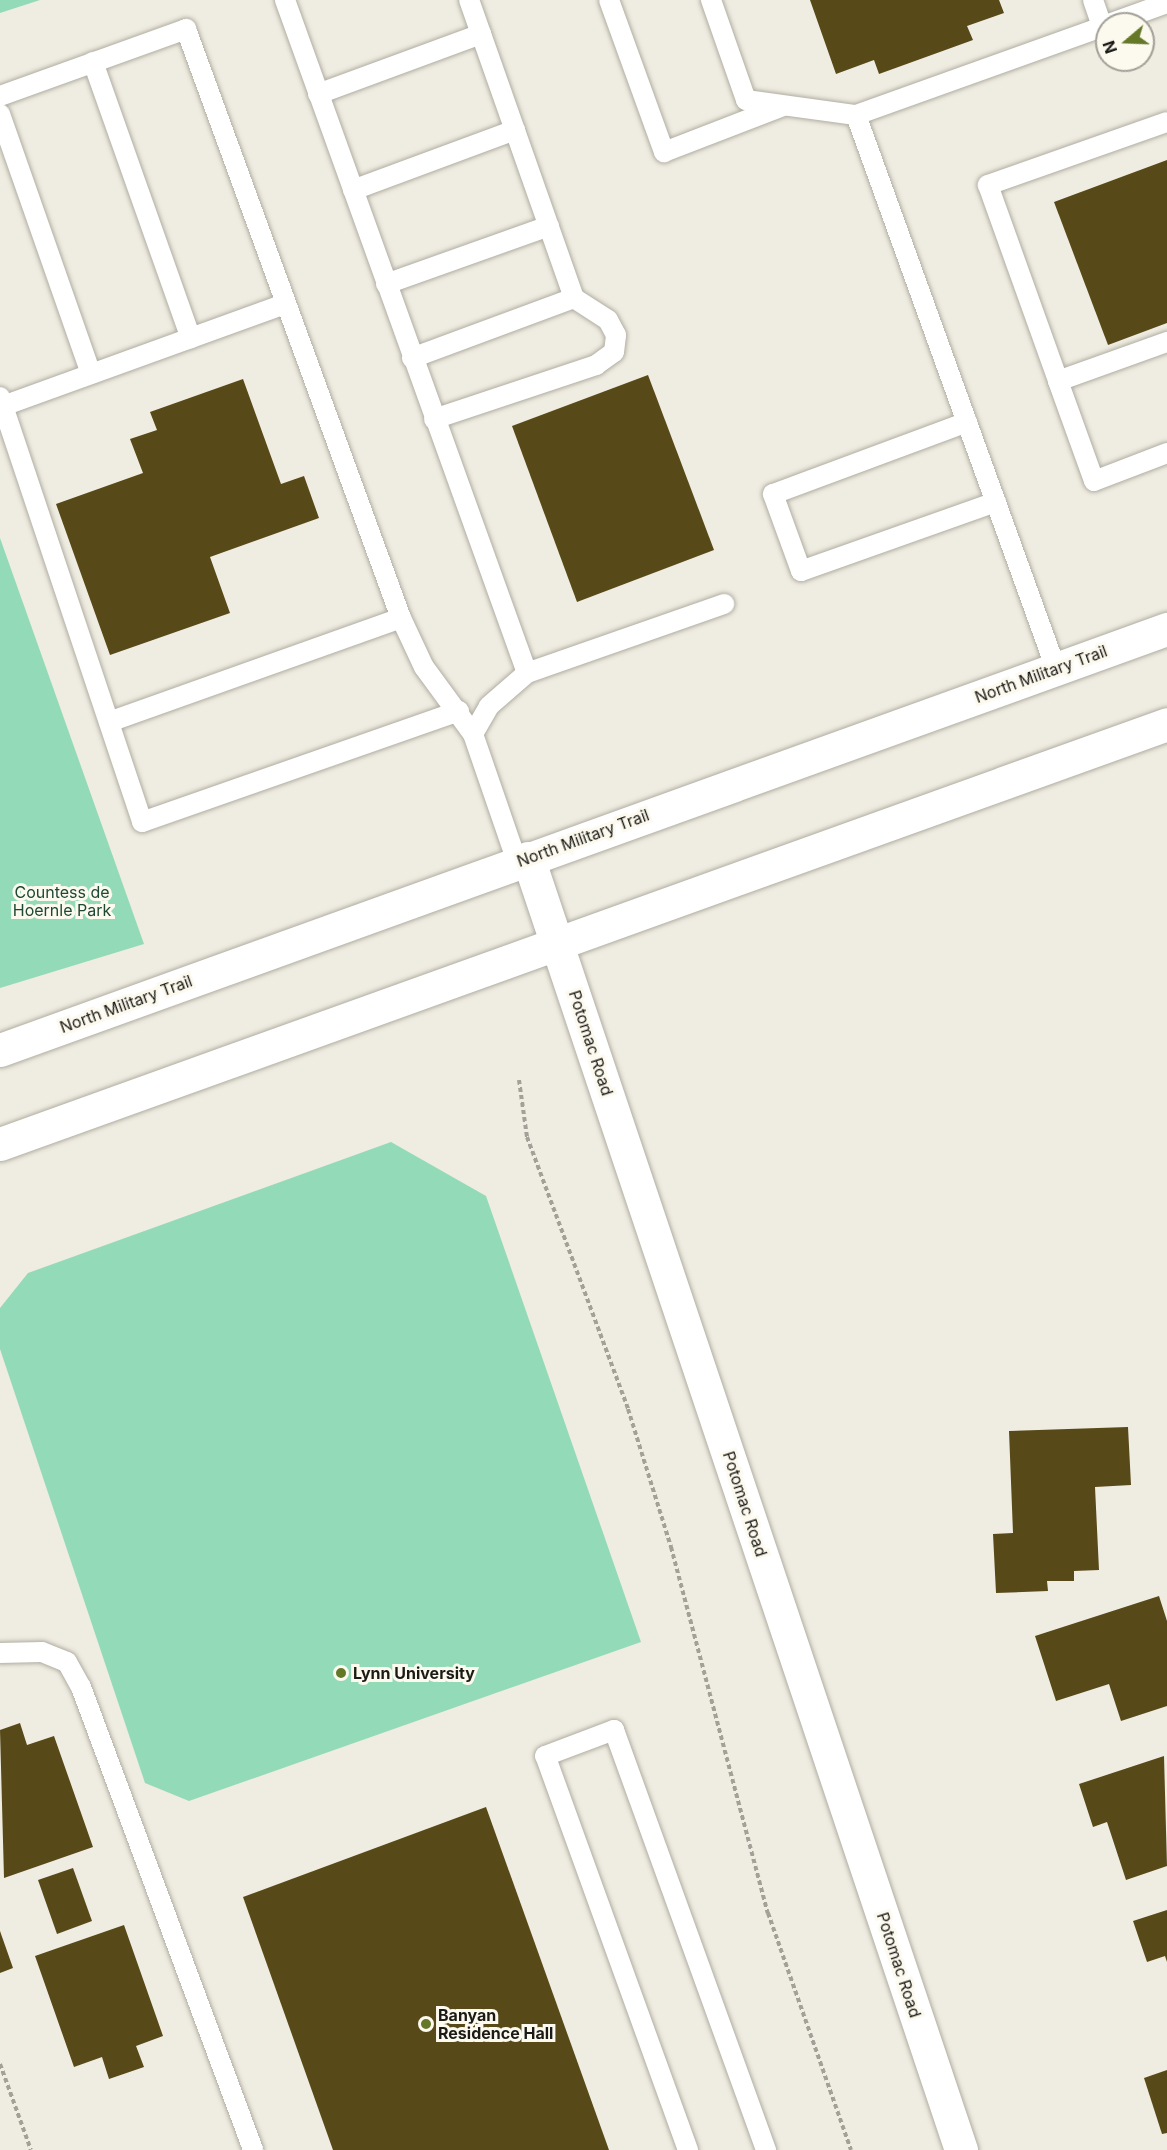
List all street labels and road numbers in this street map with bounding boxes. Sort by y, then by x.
street label: North Military Trail [972,641,1110,707]
street label: North Military Trail [514,805,652,871]
street label: North Military Trail [57,971,195,1037]
street label: Potomac Road [565,988,617,1098]
street label: Potomac Road [719,1449,771,1559]
street label: Potomac Road [873,1910,925,2020]

